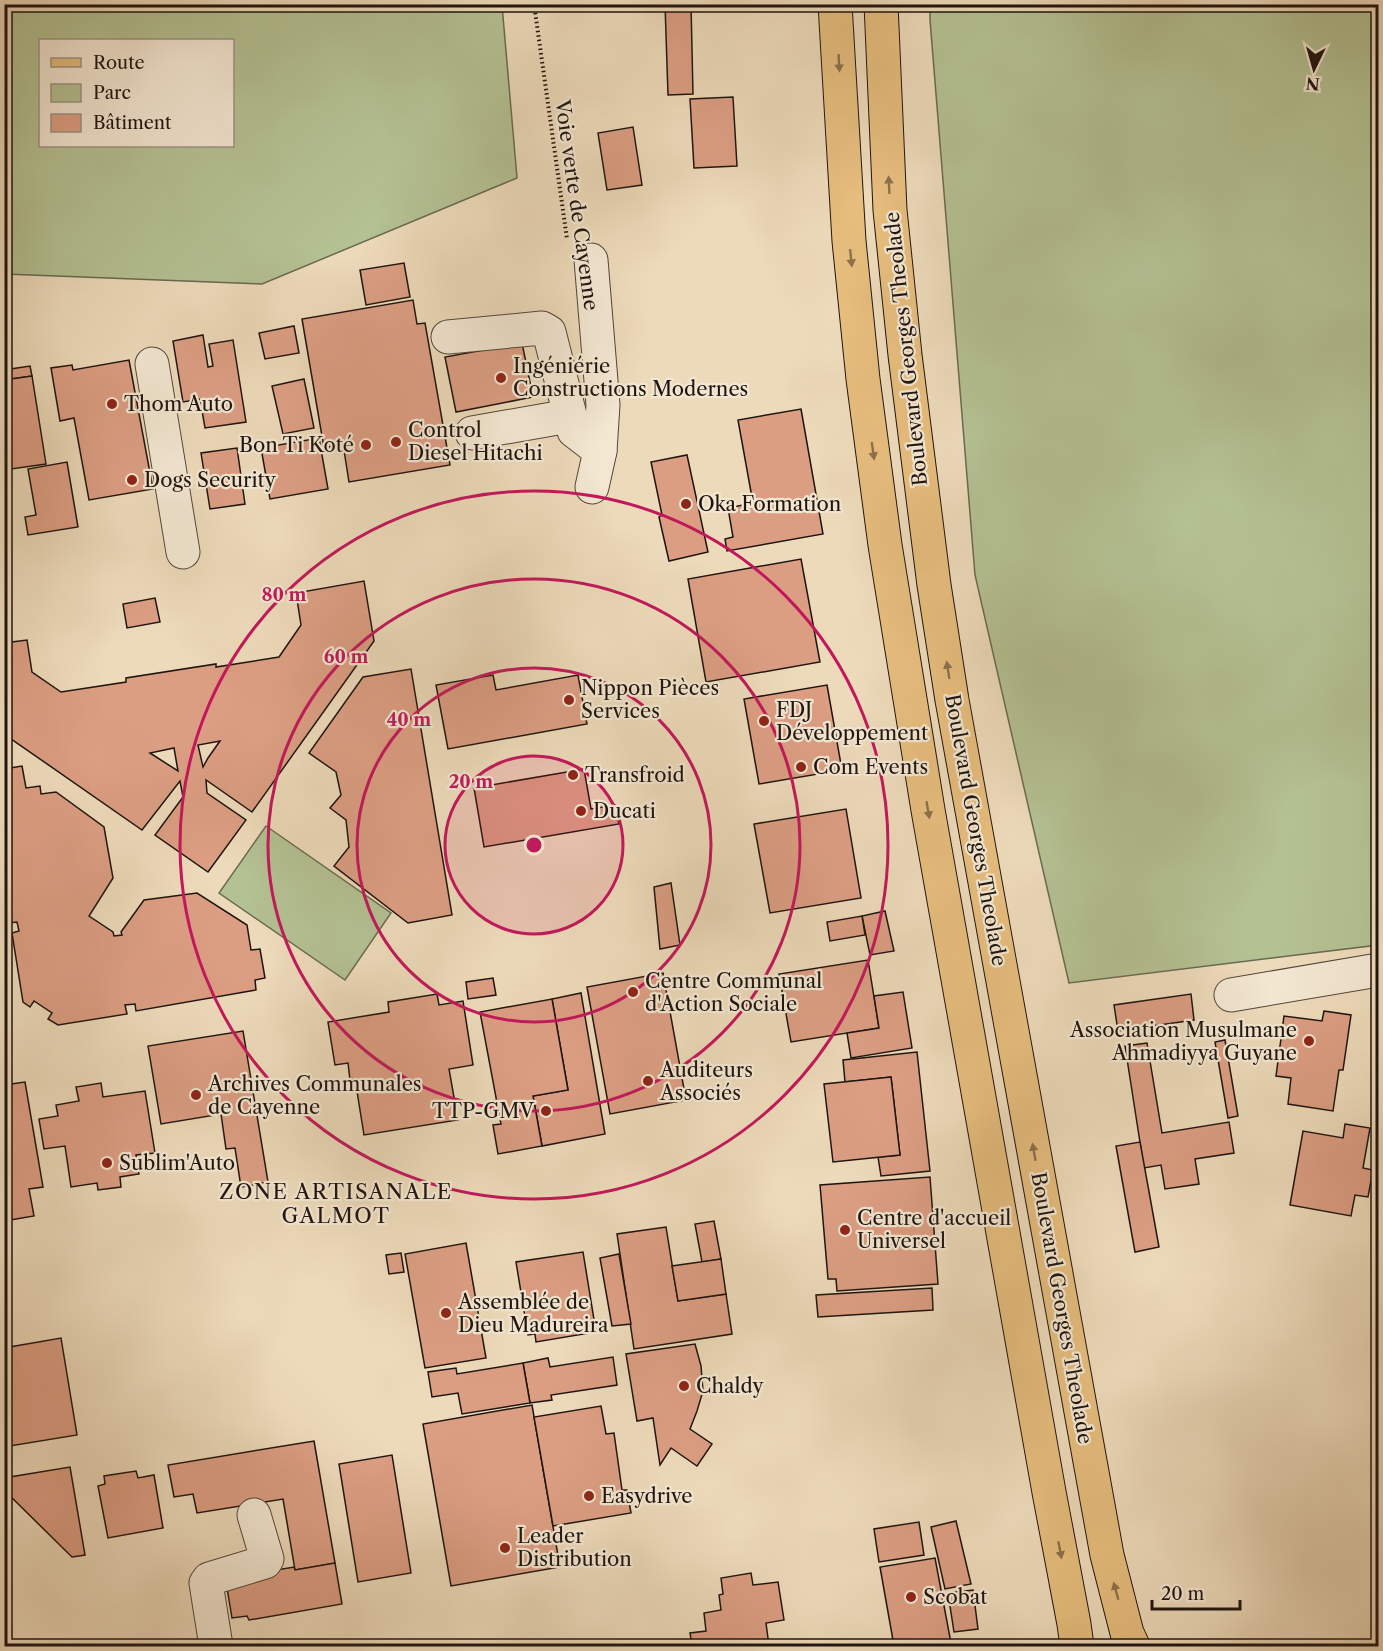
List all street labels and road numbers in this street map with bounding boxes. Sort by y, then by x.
street label: Voie verte de Cayenne [550,97,604,312]
street label: Boulevard Georges Theolade [880,211,932,487]
street label: Boulevard Georges Theolade [940,692,1012,968]
street label: Boulevard Georges Theolade [1026,1170,1098,1446]

